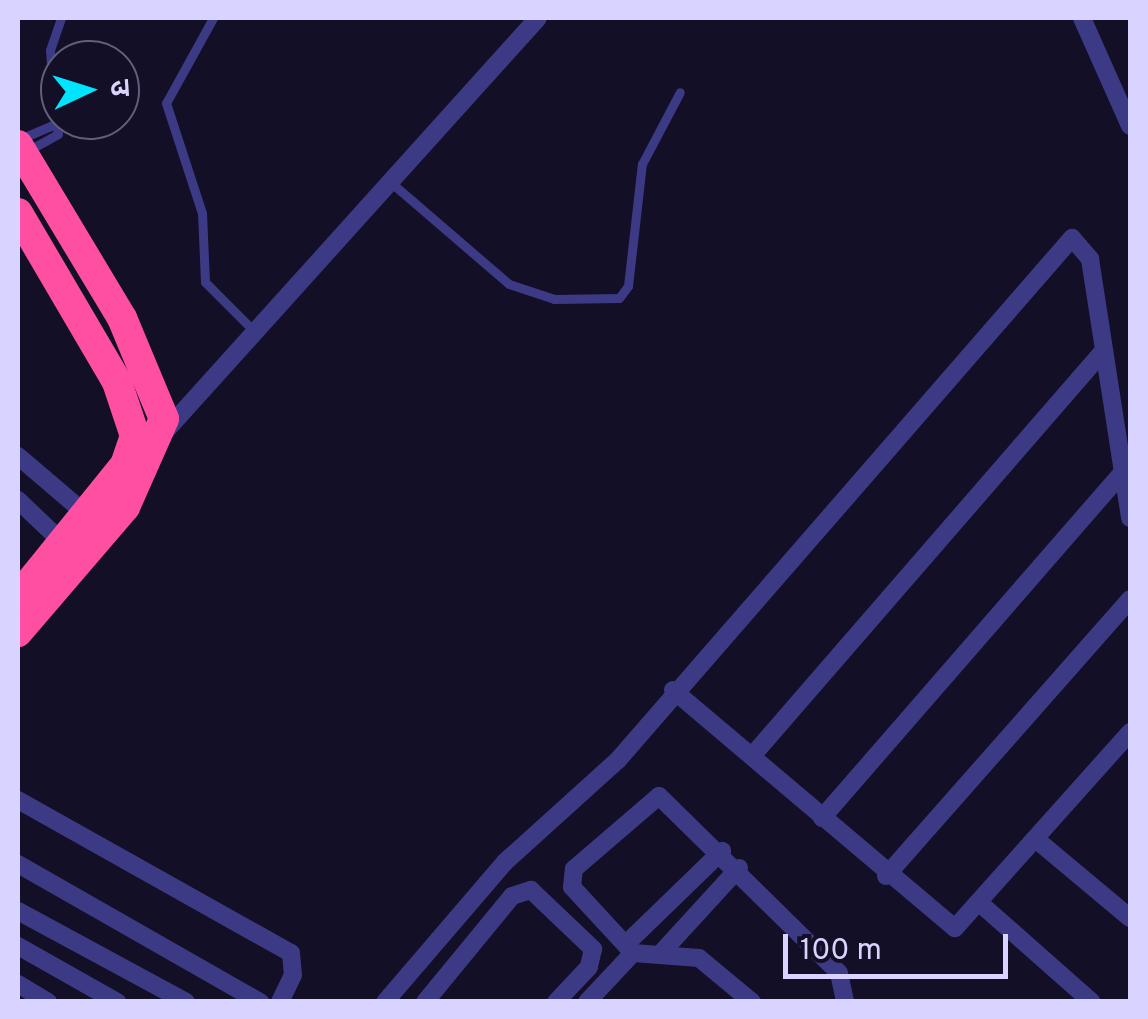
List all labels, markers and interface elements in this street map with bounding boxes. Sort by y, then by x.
north arrow [40,40,140,140]
text: उ [99,79,136,97]
scale bar [788,914,1013,976]
text: 100 m [800,933,882,970]

